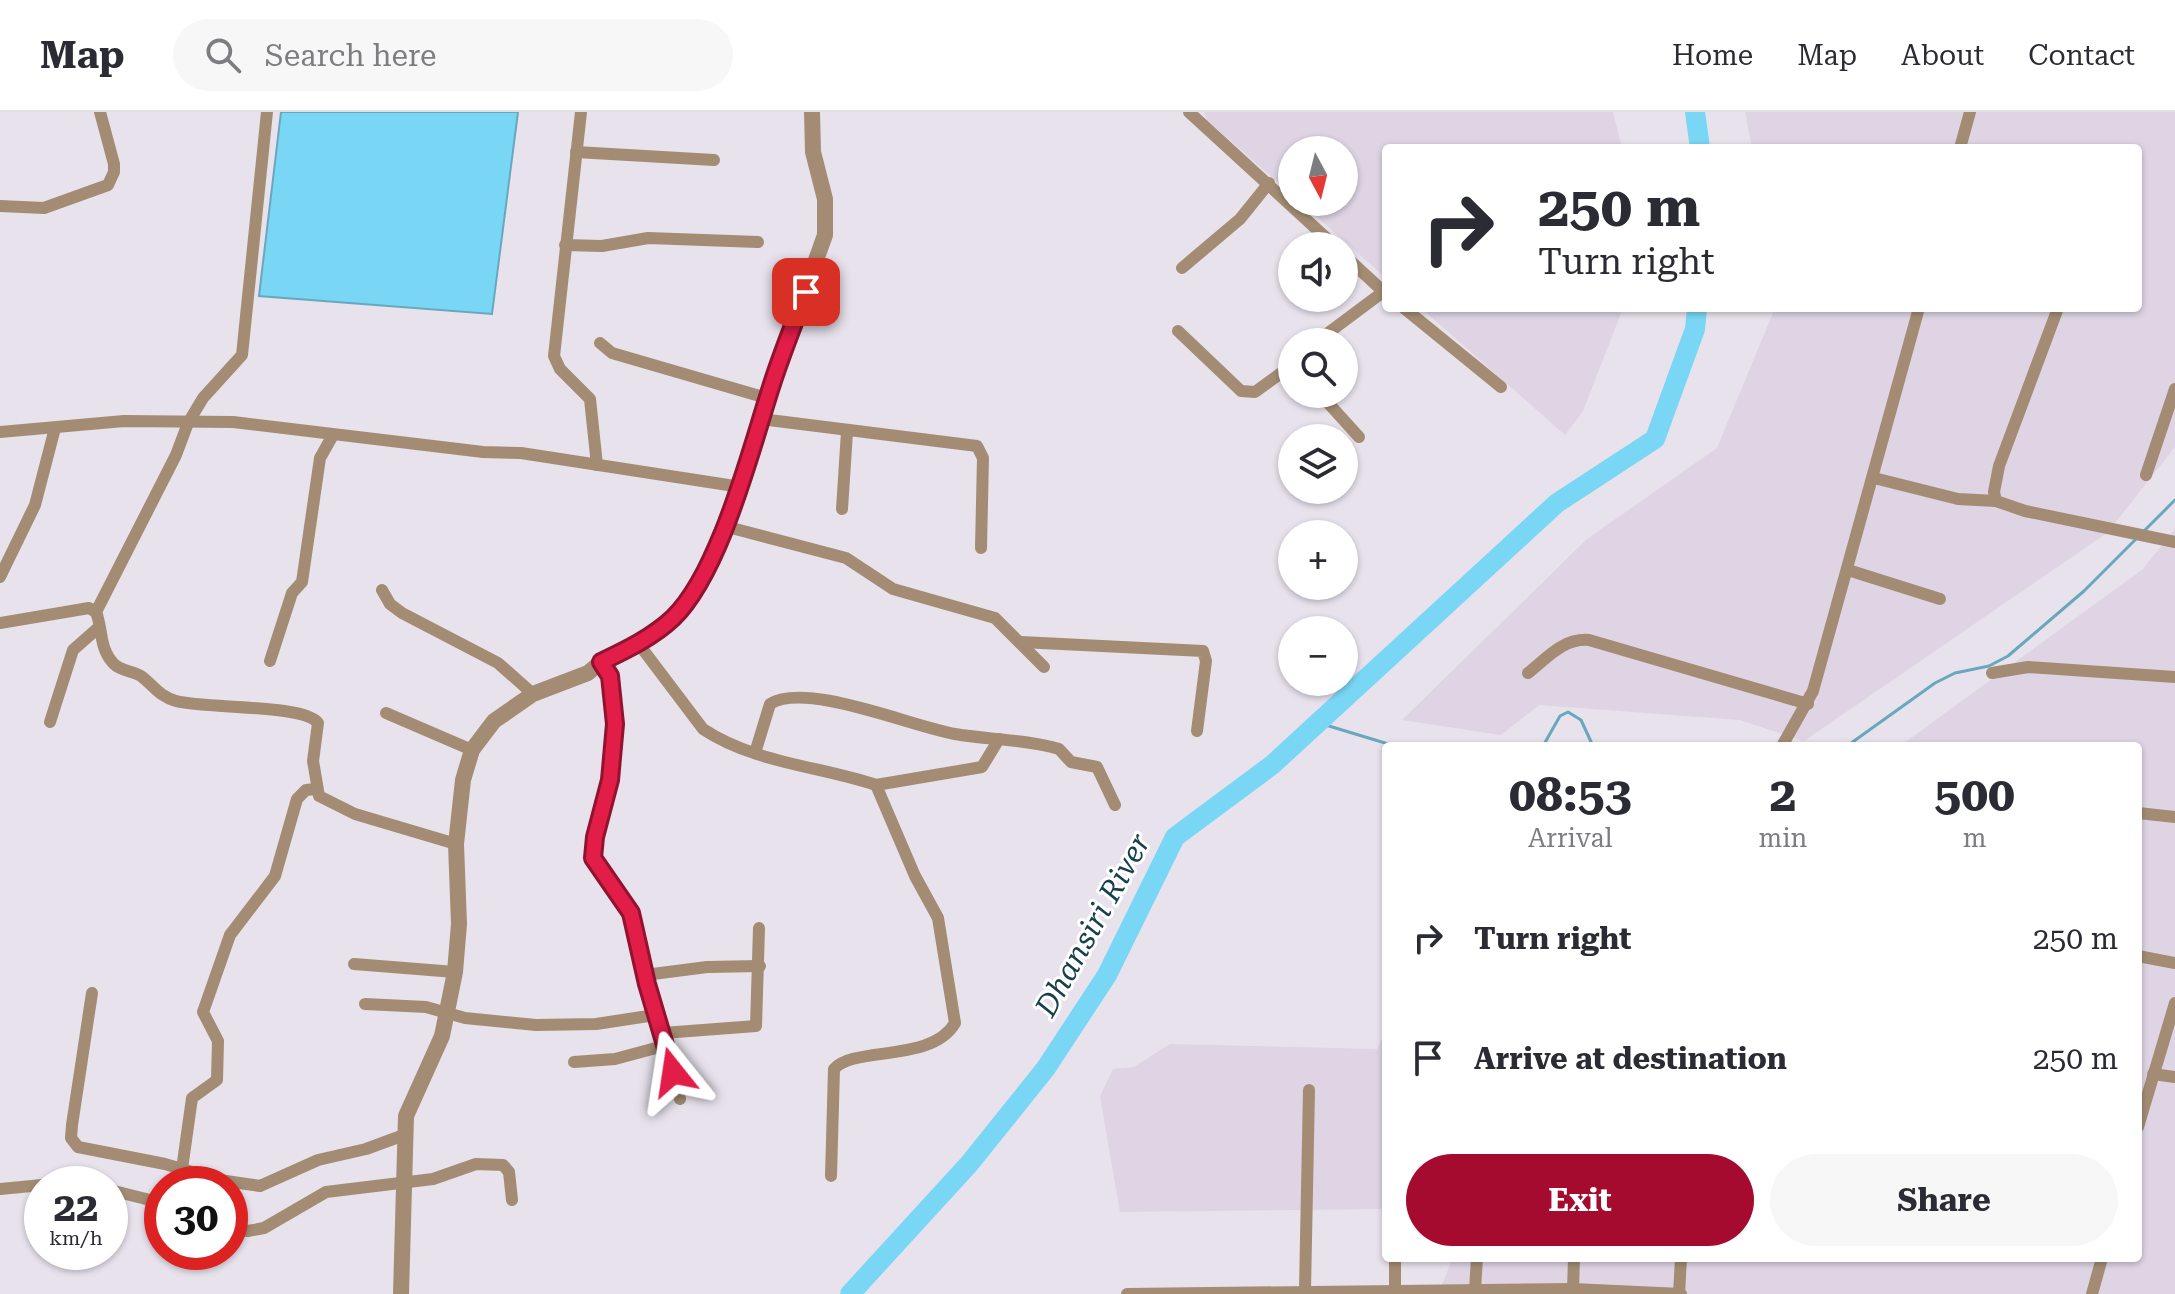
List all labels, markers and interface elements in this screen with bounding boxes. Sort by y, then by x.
search box [173,19,733,91]
text: Map [40,33,125,77]
icon: search [201,33,245,77]
text: Search here [265,38,437,73]
text: Home [1672,39,1753,72]
text: Map [1797,39,1857,72]
text: About [1901,39,1984,72]
text: Contact [2028,39,2135,72]
north arrow [1278,136,1358,216]
map controls [1278,136,1358,696]
text: 250 m [1538,174,1700,240]
icon: right [1406,176,1510,280]
button: sound [1278,232,1358,312]
text: Turn right [1538,241,1715,283]
pin [772,258,840,326]
icon: arrive [784,270,828,314]
button: search [1278,328,1358,408]
button: layers [1278,424,1358,504]
button: + [1278,520,1358,600]
button: − [1278,616,1358,696]
text: 08:53 [1509,767,1632,823]
text: 2 [1769,767,1796,823]
text: 500 [1934,767,2015,823]
text: Arrival [1528,823,1613,853]
text: min [1759,823,1807,853]
text: m [1963,823,1987,853]
water label: Dhansiri River [1027,827,1158,1023]
icon: right [1406,916,1450,960]
text: Turn right [1474,921,1631,956]
text: 250 m [2033,921,2118,956]
position arrow [631,1030,715,1114]
icon: arrive [1406,1036,1450,1080]
text: Arrive at destination [1474,1041,1787,1076]
text: 250 m [2033,1041,2118,1076]
button: Exit [1406,1154,1754,1246]
button: Share [1770,1154,2118,1246]
speed limit sign: 30 [144,1166,248,1270]
text: 22 [54,1184,98,1231]
text: km/h [49,1226,103,1250]

